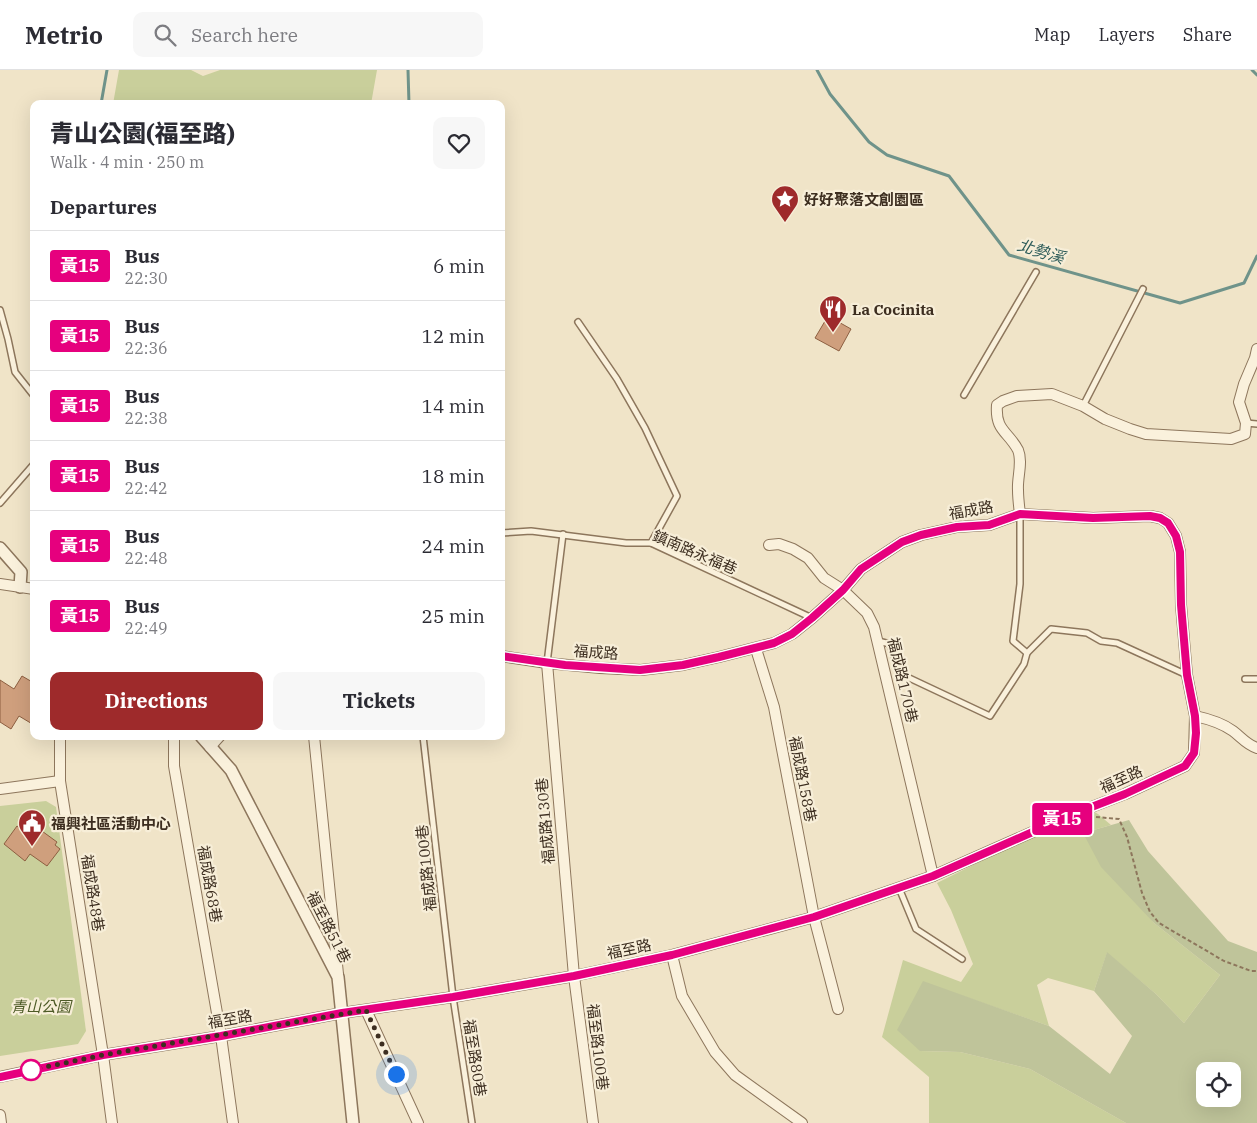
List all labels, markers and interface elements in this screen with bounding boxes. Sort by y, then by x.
search box [133,12,483,57]
text: Metrio [25,19,103,51]
icon: search [151,21,179,49]
text: Search here [191,23,298,47]
text: Map [1034,23,1071,46]
text: Layers [1099,23,1155,46]
text: Share [1183,23,1232,46]
text: 青山公園(福至路) [50,117,235,149]
button: heart [433,117,485,169]
text: Walk · 4 min · 250 m [50,152,204,172]
place icon: 好好聚落文創園區 [770,184,800,223]
place label: 好好聚落文創園區 [804,190,924,209]
text: Departures [50,195,157,219]
water label: 北勢溪 [1015,234,1069,268]
text: Bus [125,244,160,268]
text: 黃15 [60,254,100,277]
text: 6 min [433,254,485,278]
text: 22:30 [125,268,168,288]
restaurant icon: La Cocinita [818,294,848,333]
place label: La Cocinita [852,300,935,319]
text: Bus [125,314,160,338]
text: 黃15 [60,324,100,347]
text: 12 min [422,324,485,348]
text: 22:36 [125,338,168,358]
text: Bus [125,384,160,408]
text: 黃15 [60,394,100,417]
text: 14 min [422,394,485,418]
text: 22:38 [125,408,168,428]
text: Bus [125,454,160,478]
text: 黃15 [60,464,100,487]
text: 18 min [422,464,485,488]
text: 22:42 [125,478,168,498]
street label: 福成路 [947,497,995,523]
text: Bus [125,524,160,548]
street label: 鎮南路永福巷 [650,526,740,578]
text: 黃15 [60,534,100,557]
text: 24 min [422,534,485,558]
text: 22:48 [125,548,168,568]
text: Bus [125,594,160,618]
text: 黃15 [60,604,100,627]
text: 25 min [422,604,485,628]
text: 22:49 [125,618,168,638]
street label: 福成路170巷 [884,635,922,725]
street label: 福成路 [573,641,619,663]
button: Directions [50,672,263,730]
button: Tickets [273,672,485,730]
street label: 福成路158巷 [785,734,821,824]
street label: 福至路 [1097,761,1145,797]
street label: 福成路130巷 [532,777,558,865]
line badge: 黃15 [1033,803,1091,835]
text: 黃15 [1042,807,1082,830]
public building icon: 福興社區活動中心 [17,808,47,847]
place label: 福興社區活動中心 [51,814,171,833]
street label: 福成路100巷 [412,824,440,912]
street label: 福成路68巷 [194,844,226,924]
street label: 福成路48巷 [78,853,108,933]
street label: 福至路51巷 [303,888,355,966]
street label: 福至路 [605,935,653,963]
park label: 青山公園 [11,997,73,1016]
street label: 福至路100巷 [583,1003,613,1091]
street label: 福至路 [206,1006,254,1032]
street label: 福至路80巷 [460,1018,490,1098]
unlabelled marker [20,1059,42,1081]
your location [384,1062,409,1087]
map controls [1196,1062,1241,1107]
button: locate [1196,1062,1241,1107]

